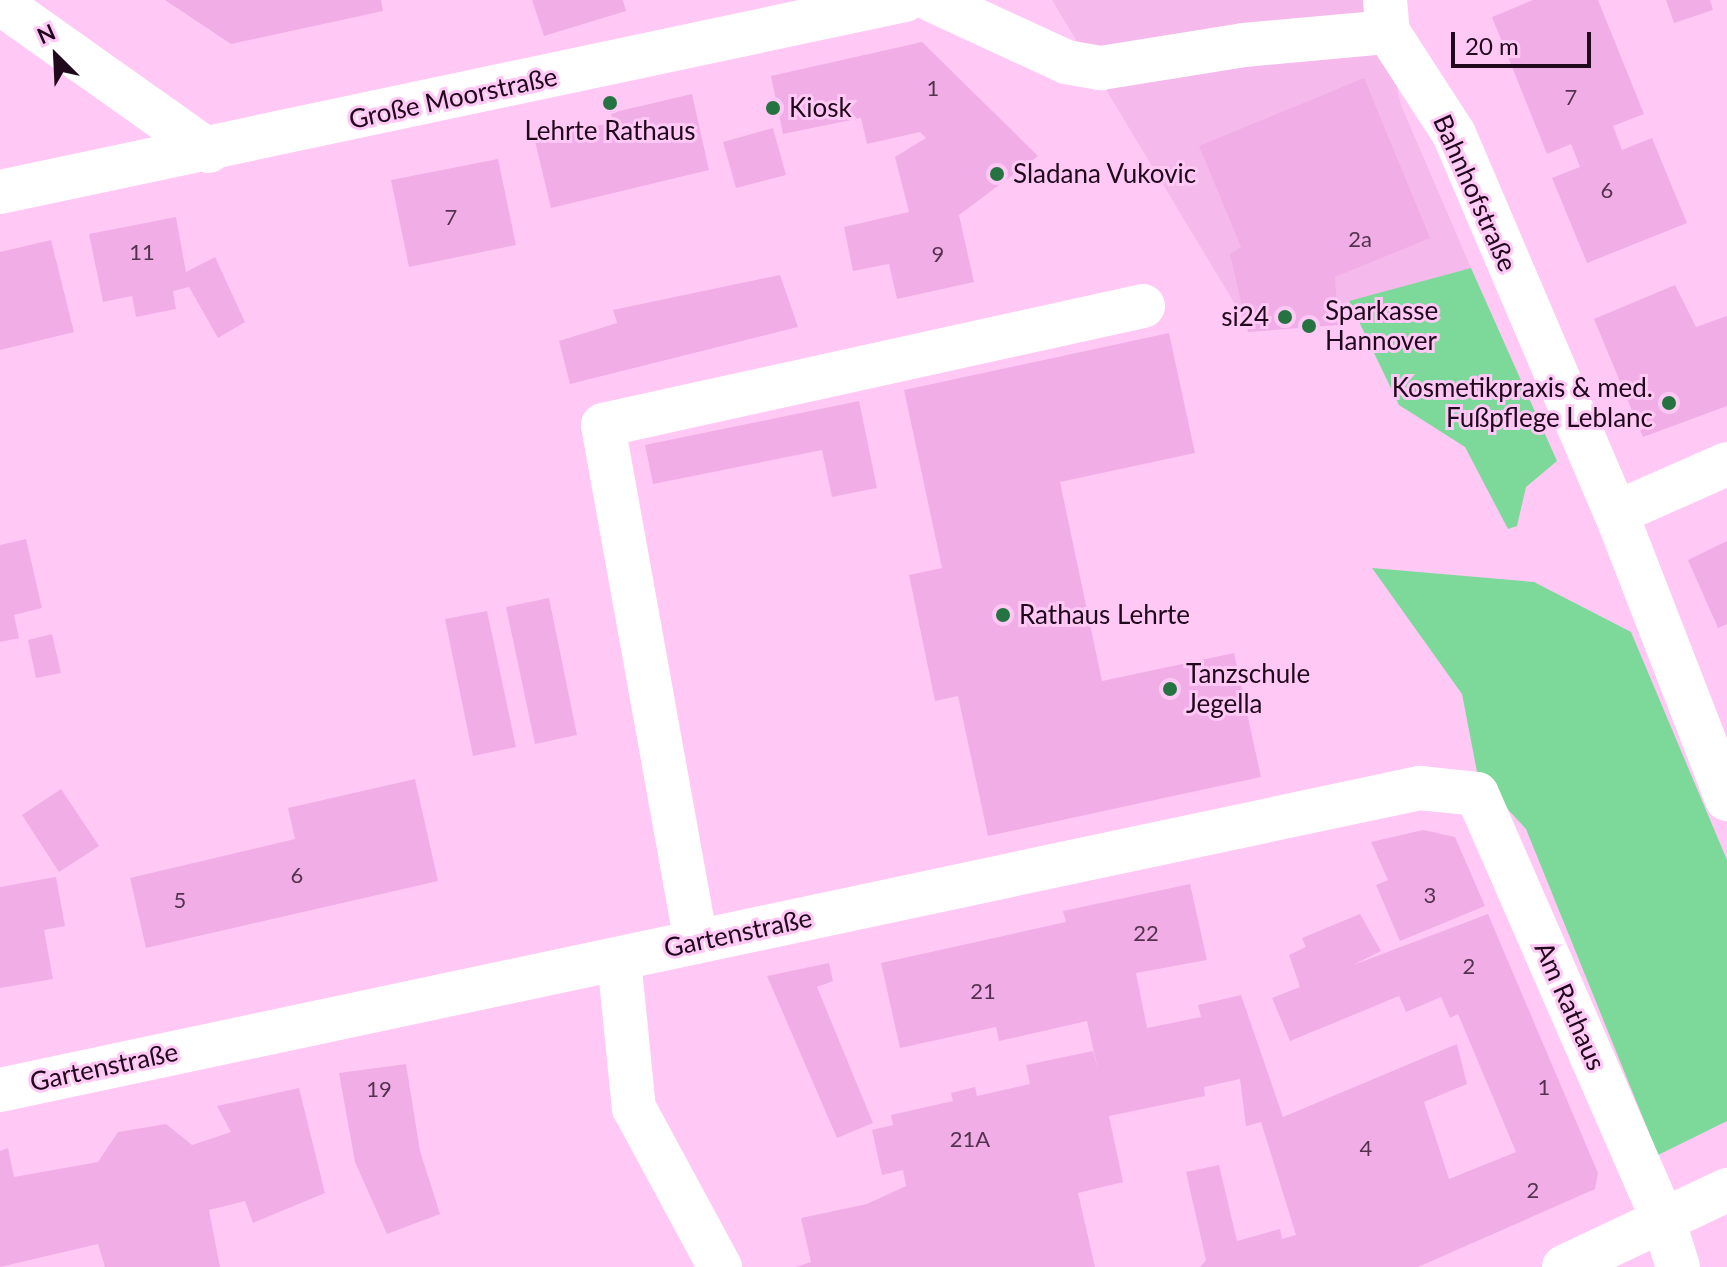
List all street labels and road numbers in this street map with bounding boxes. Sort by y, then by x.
street label: Große Moorstraße [346,61,560,135]
street label: Bahnhofstraße [1427,110,1523,276]
street label: Gartenstraße [661,902,815,964]
street label: Am Rathaus [1528,937,1612,1075]
street label: Gartenstraße [27,1036,181,1098]

